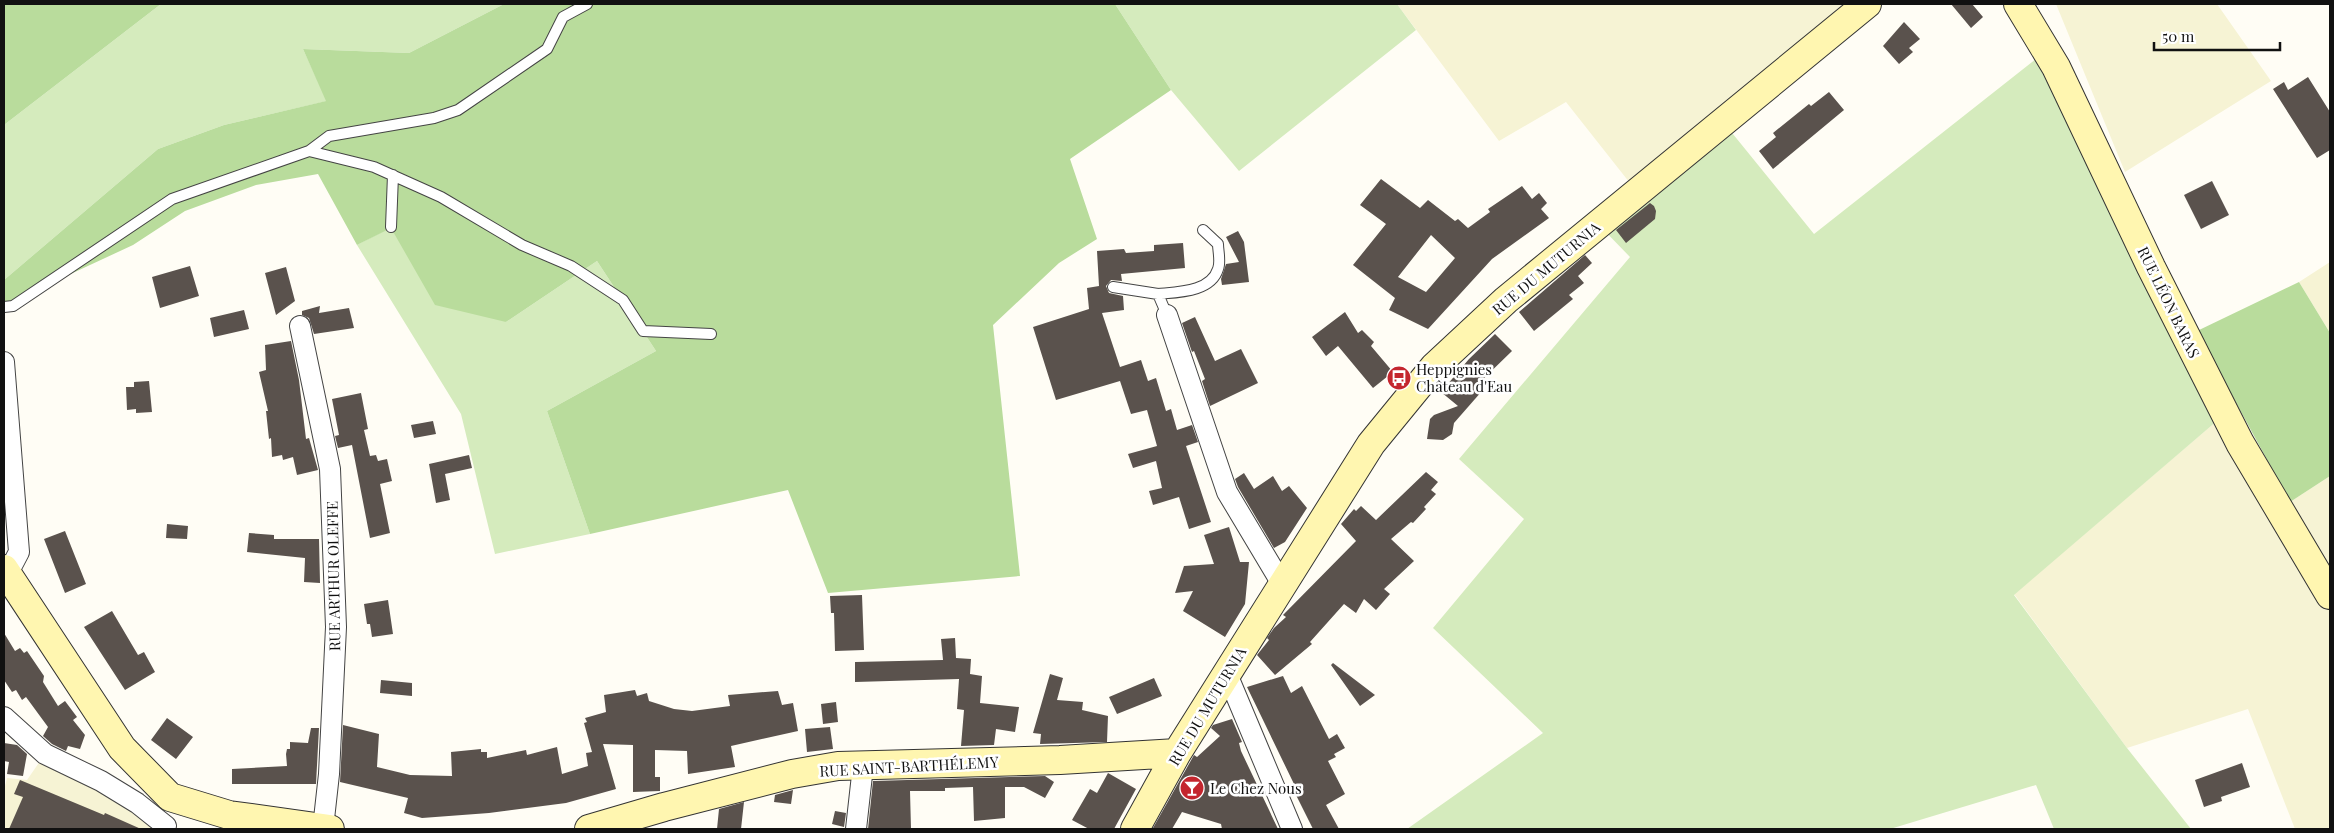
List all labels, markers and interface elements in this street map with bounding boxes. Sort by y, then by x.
scale bar [2154,20,2280,52]
text: 50 m [2162,26,2195,46]
street label: RUE DU MUTURNIA [1488,217,1605,319]
street label: RUE LÉON BARAS [2133,243,2205,361]
place label: Heppignies Château d'Eau [1416,359,1513,396]
bus stop icon: Heppignies Château d'Eau [1386,365,1412,391]
street label: RUE ARTHUR OLEFFE [322,501,344,651]
street label: RUE DU MUTURNIA [1164,642,1251,769]
street label: RUE SAINT-BARTHÉLEMY [819,751,999,781]
bar icon: Le Chez Nous [1179,775,1205,801]
place label: Le Chez Nous [1210,778,1302,798]

